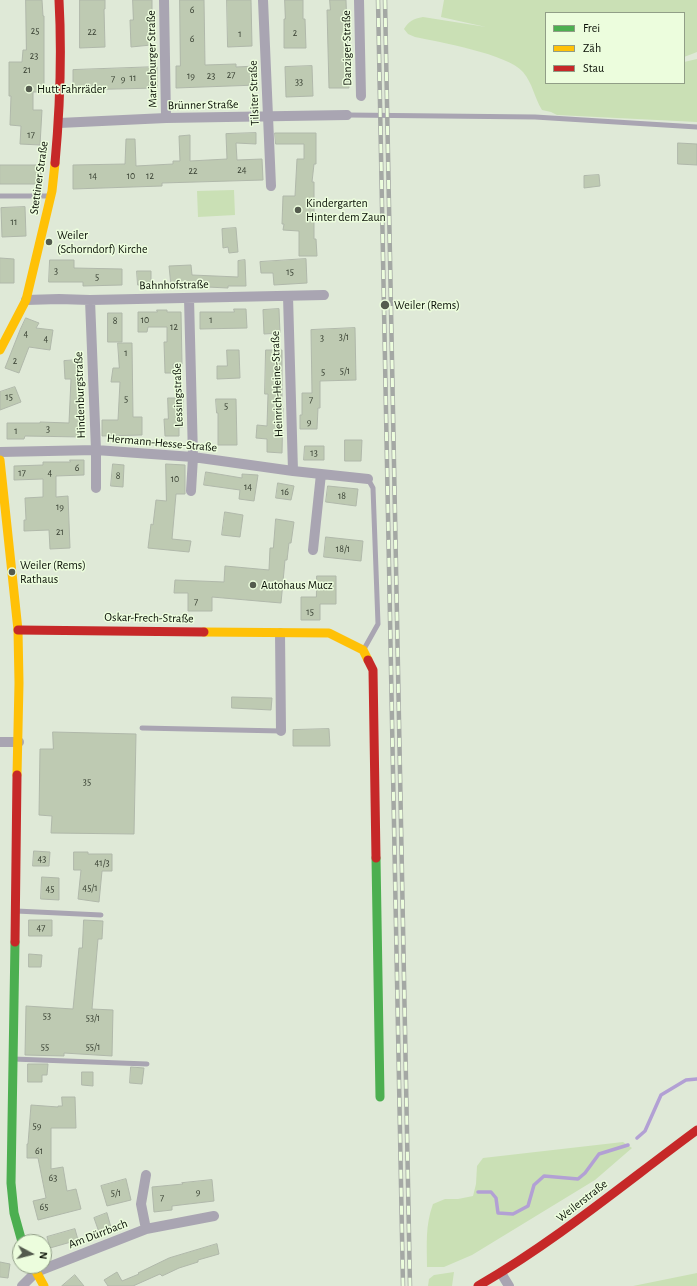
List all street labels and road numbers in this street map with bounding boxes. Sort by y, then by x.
street label: Marienburger Straße [144,10,160,108]
street label: Danziger Straße [339,10,355,86]
street label: Tilsiter Straße [246,60,262,126]
street label: Brünner Straße [167,97,239,113]
street label: Stettiner Straße [27,140,51,216]
street label: Bahnhofstraße [139,277,209,293]
street label: Heinrich-Heine-Straße [268,331,286,437]
street label: Hindenburgstraße [71,351,89,439]
street label: Lessingstraße [170,363,186,427]
street label: Hermann-Hesse-Straße [106,431,218,455]
street label: Oskar-Frech-Straße [104,610,194,626]
street label: Weilerstraße [554,1177,610,1225]
street label: Am Dürrbach [66,1216,130,1252]

